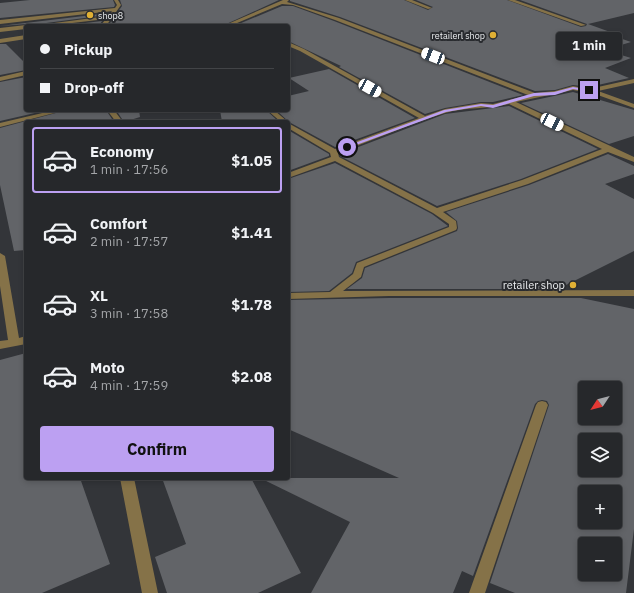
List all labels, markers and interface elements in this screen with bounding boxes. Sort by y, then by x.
marker: shop8 [85,10,95,20]
place label: shop8 [98,10,123,21]
place label: retailerl shop [432,30,485,41]
marker: retailerl shop [488,30,498,40]
callout: 1 min [556,32,622,60]
text: 1 min [572,37,606,54]
text: Pickup [64,40,112,59]
car [420,46,446,66]
car [357,77,383,99]
text: Drop-off [64,78,124,97]
route end [580,81,598,99]
car [539,111,565,133]
route start [338,138,356,156]
icon: car [42,142,78,178]
text: Economy [90,142,154,161]
text: $1.05 [231,151,272,170]
text: 1 min · 17:56 [90,161,168,178]
icon: car [42,214,78,250]
text: Comfort [90,214,147,233]
text: $1.41 [231,223,272,242]
text: 2 min · 17:57 [90,233,168,250]
place label: retailer shop [503,278,565,292]
marker: retailer shop [568,280,578,290]
icon: car [42,286,78,322]
text: XL [90,286,108,305]
text: $1.78 [231,295,272,314]
text: 3 min · 17:58 [90,305,168,322]
icon: car [42,358,78,394]
text: Moto [90,358,125,377]
text: $2.08 [231,367,272,386]
text: 4 min · 17:59 [90,377,168,394]
north arrow [578,381,622,425]
map controls [578,381,622,581]
button: Confirm [40,426,274,472]
button: layers [578,433,622,477]
button: + [578,485,622,529]
button: − [578,537,622,581]

